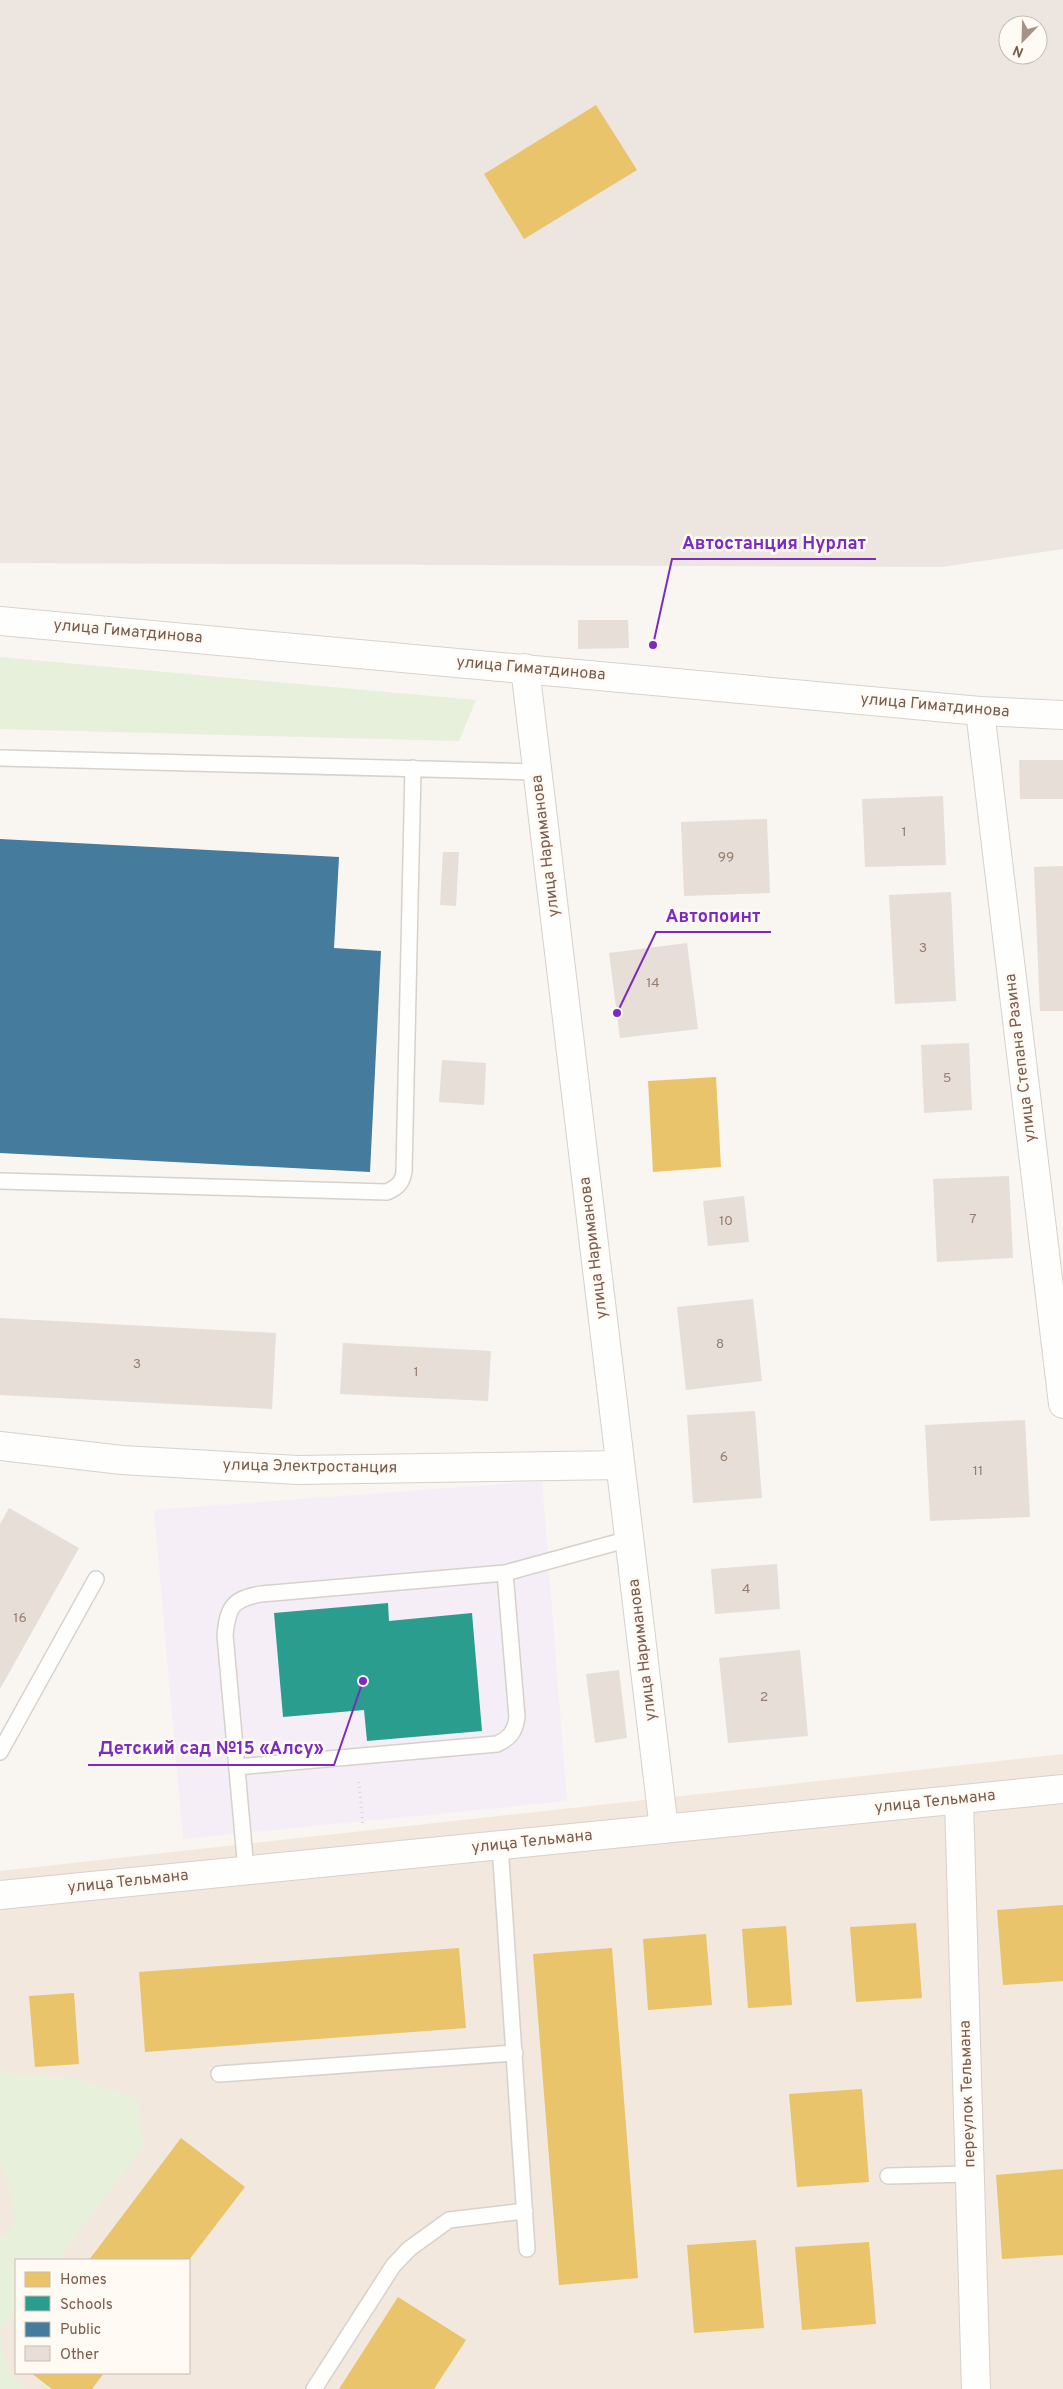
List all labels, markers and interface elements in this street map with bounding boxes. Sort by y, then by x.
north arrow [998,15,1048,65]
text: N [1011,41,1026,60]
callout: Автостанция Нурлат [672,526,876,559]
text: Автостанция Нурлат [682,533,867,556]
street label: улица Гиматдинова [53,616,203,648]
street label: улица Гиматдинова [456,653,606,685]
street label: улица Гиматдинова [860,690,1010,722]
street label: улица Нариманова [527,774,565,918]
house number: 1 [901,824,907,841]
house number: 99 [718,849,734,866]
callout: Автопоинт [656,899,771,932]
text: Автопоинт [665,906,761,929]
house number: 3 [919,940,927,957]
street label: улица Степана Разина [1001,972,1041,1144]
house number: 14 [646,975,660,992]
house number: 5 [943,1070,951,1087]
street label: улица Нариманова [575,1176,613,1320]
house number: 7 [969,1211,977,1228]
house number: 10 [719,1213,733,1230]
house number: 8 [716,1336,724,1353]
house number: 3 [133,1356,141,1373]
house number: 1 [413,1364,419,1381]
house number: 6 [720,1449,728,1466]
street label: улица Электростанция [222,1455,398,1479]
house number: 11 [973,1463,983,1480]
street label: улица Нариманова [624,1578,662,1722]
house number: 4 [742,1581,750,1598]
house number: 16 [13,1610,27,1627]
house number: 2 [760,1689,768,1706]
callout: Детский сад №15 «Алсу» [88,1732,334,1765]
text: Детский сад №15 «Алсу» [98,1738,324,1761]
street label: улица Тельмана [874,1786,996,1818]
street label: улица Тельмана [471,1826,593,1858]
street label: улица Тельмана [67,1866,189,1898]
street label: переулок Тельмана [955,2020,981,2168]
legend [15,2259,190,2374]
text: Homes [60,2271,107,2290]
text: Schools [60,2296,113,2315]
text: Public [60,2321,101,2340]
text: Other [60,2346,99,2365]

